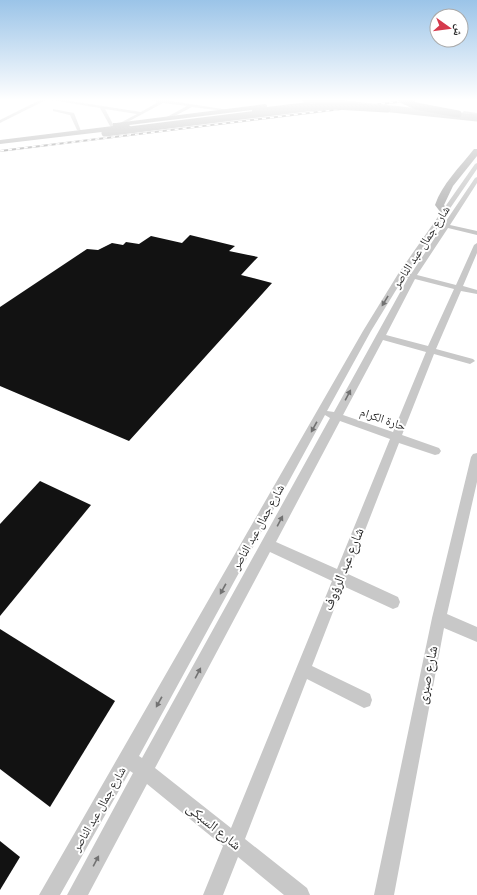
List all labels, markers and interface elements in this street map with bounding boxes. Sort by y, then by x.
north arrow [429,8,469,48]
text: ش [449,23,467,38]
street label: شارع جمال عبد الناصر [388,203,454,292]
one-way arrow [381,295,388,307]
one-way arrow [345,389,351,401]
street label: حارة الكرام [358,404,408,434]
one-way arrow [310,421,317,432]
street label: شارع جمال عبد الناصر [227,481,288,573]
one-way arrow [276,516,283,527]
street label: شارع عبد الرؤوف [318,525,369,613]
one-way arrow [219,583,226,595]
street label: شارع صبرى [413,644,442,706]
one-way arrow [194,667,201,678]
one-way arrow [156,696,163,708]
street label: شارع جمال عبد الناصر [68,764,130,855]
street label: شارع السبكى [182,798,245,854]
one-way arrow [92,855,99,867]

